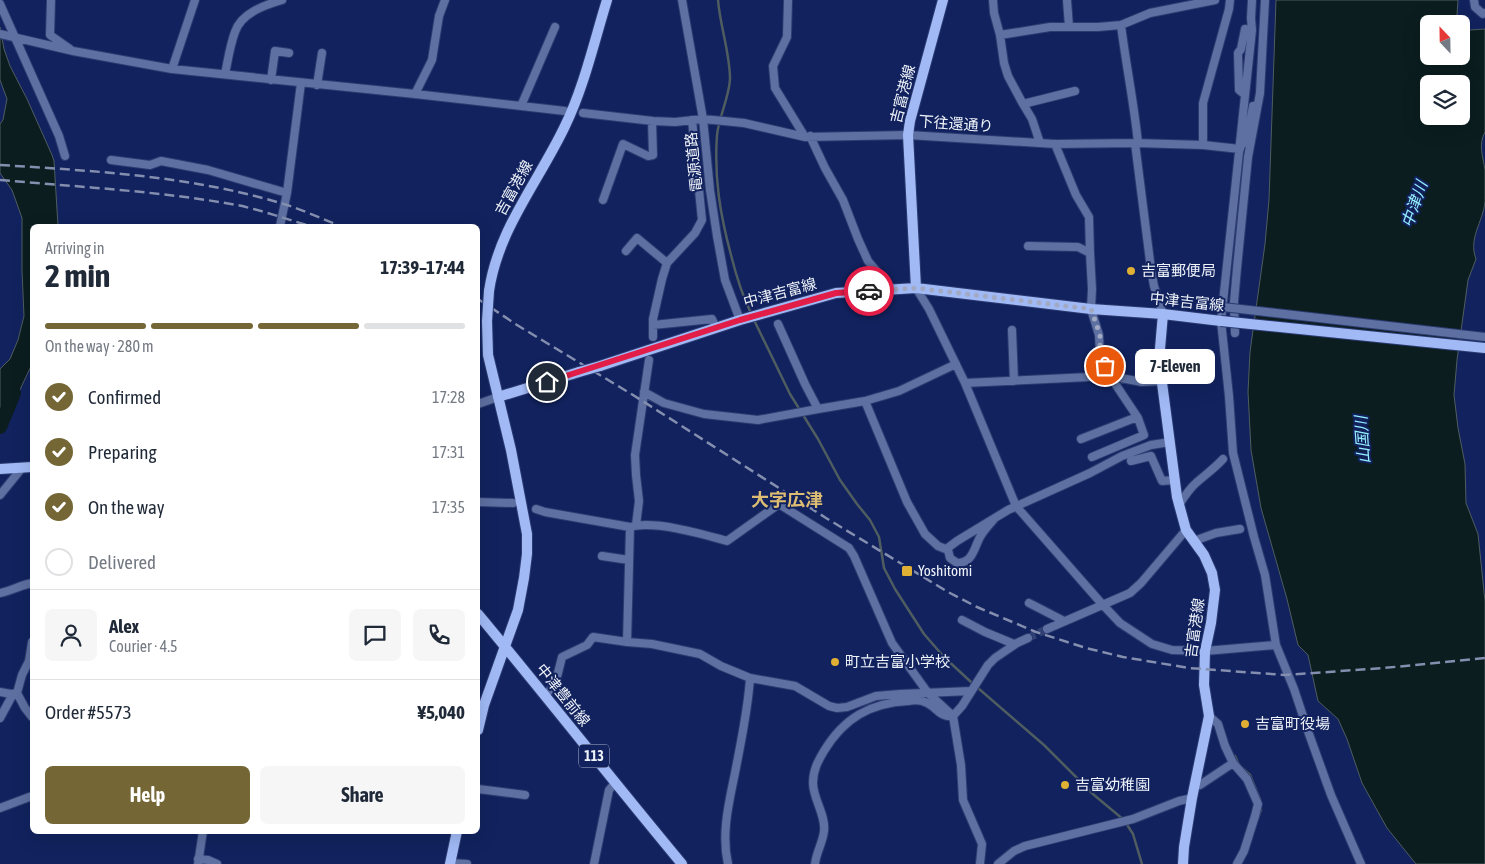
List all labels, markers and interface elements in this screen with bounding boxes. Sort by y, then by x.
north arrow [1420,15,1470,65]
map controls [1420,15,1470,125]
street label: 吉富港線 [887,63,918,125]
button: layers [1420,75,1470,125]
street label: 下往還通り [918,112,994,135]
street label: 電源道路 [682,131,705,193]
street label: 吉富港線 [492,157,536,218]
water label: 中津川 [1398,176,1431,230]
text: Arriving in [45,239,105,257]
text: 17:39–17:44 [380,256,465,278]
text: 2 min [45,257,110,294]
place label: 吉富郵便局 [1141,262,1216,279]
marker: 吉富郵便局 [1125,265,1137,277]
courier [844,266,894,316]
street label: 中津吉富線 [741,275,818,310]
icon: car [855,277,883,305]
street label: 中津吉富線 [1149,289,1225,314]
text: On the way · 280 m [45,337,154,355]
pin [1084,345,1126,387]
callout: 7-Eleven [1135,348,1215,384]
icon: bag [1091,352,1119,380]
text: 7-Eleven [1150,357,1200,375]
pin [526,361,568,403]
icon: home [533,368,561,396]
icon: check [45,383,73,411]
text: Confirmed [88,386,161,408]
text: 17:28 [432,388,465,406]
water label: 山国川 [1351,413,1373,465]
icon: check [45,438,73,466]
text: Preparing [88,441,157,463]
text: 17:31 [432,443,465,461]
district label: 大字広津 [751,489,823,510]
icon: check [45,493,73,521]
text: On the way [88,496,165,518]
text: 17:35 [432,498,465,516]
text: Delivered [88,551,156,573]
place label: Yoshitomi [918,562,972,579]
marker: Yoshitomi [900,564,914,578]
street label: 吉富港線 [1182,597,1207,659]
button: person [45,609,97,661]
button: chat [349,609,401,661]
button: phone [413,609,465,661]
text: Alex [109,615,139,637]
text: Courier · 4.5 [109,637,178,655]
place label: 町立吉富小学校 [845,653,950,670]
marker: 町立吉富小学校 [829,656,841,668]
street label: 中津豊前線 [533,660,594,729]
text: Order #5573 [45,701,132,723]
text: ¥5,040 [417,701,465,723]
place label: 吉富町役場 [1255,715,1330,732]
marker: 吉富町役場 [1239,718,1251,730]
road number: 113 [579,744,609,768]
button: Help [45,766,250,824]
button: Share [260,766,465,824]
place label: 吉富幼稚園 [1075,776,1150,793]
marker: 吉富幼稚園 [1059,779,1071,791]

